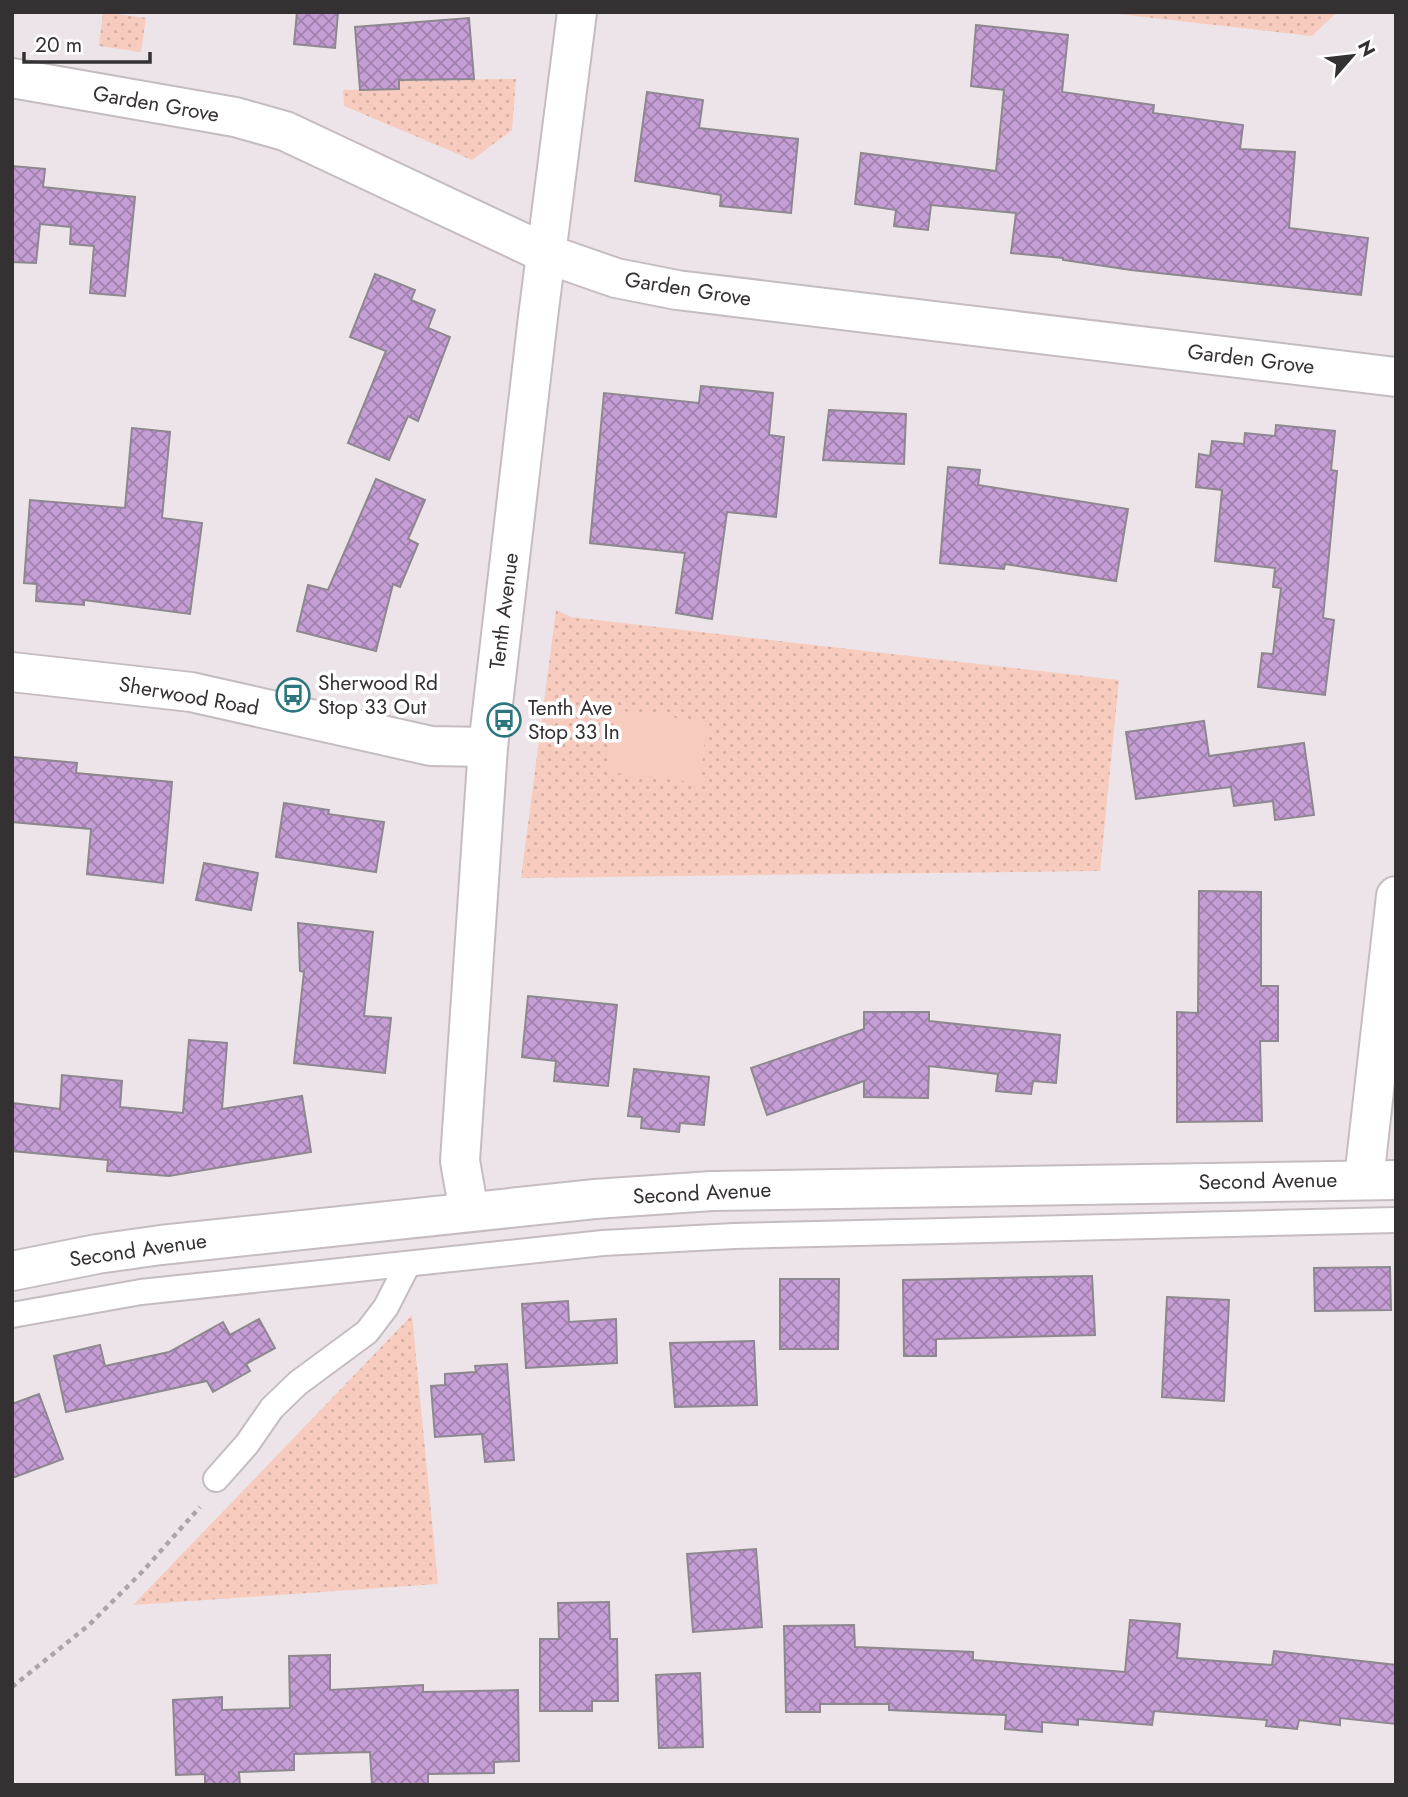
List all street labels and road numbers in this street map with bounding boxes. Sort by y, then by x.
street label: Garden Grove [90,78,222,130]
street label: Garden Grove [623,264,754,314]
street label: Garden Grove [1186,336,1316,382]
street label: Tenth Avenue [482,551,526,671]
street label: Sherwood Road [117,669,261,723]
street label: Second Avenue [1198,1165,1338,1197]
street label: Second Avenue [632,1174,772,1212]
street label: Second Avenue [67,1225,209,1274]

